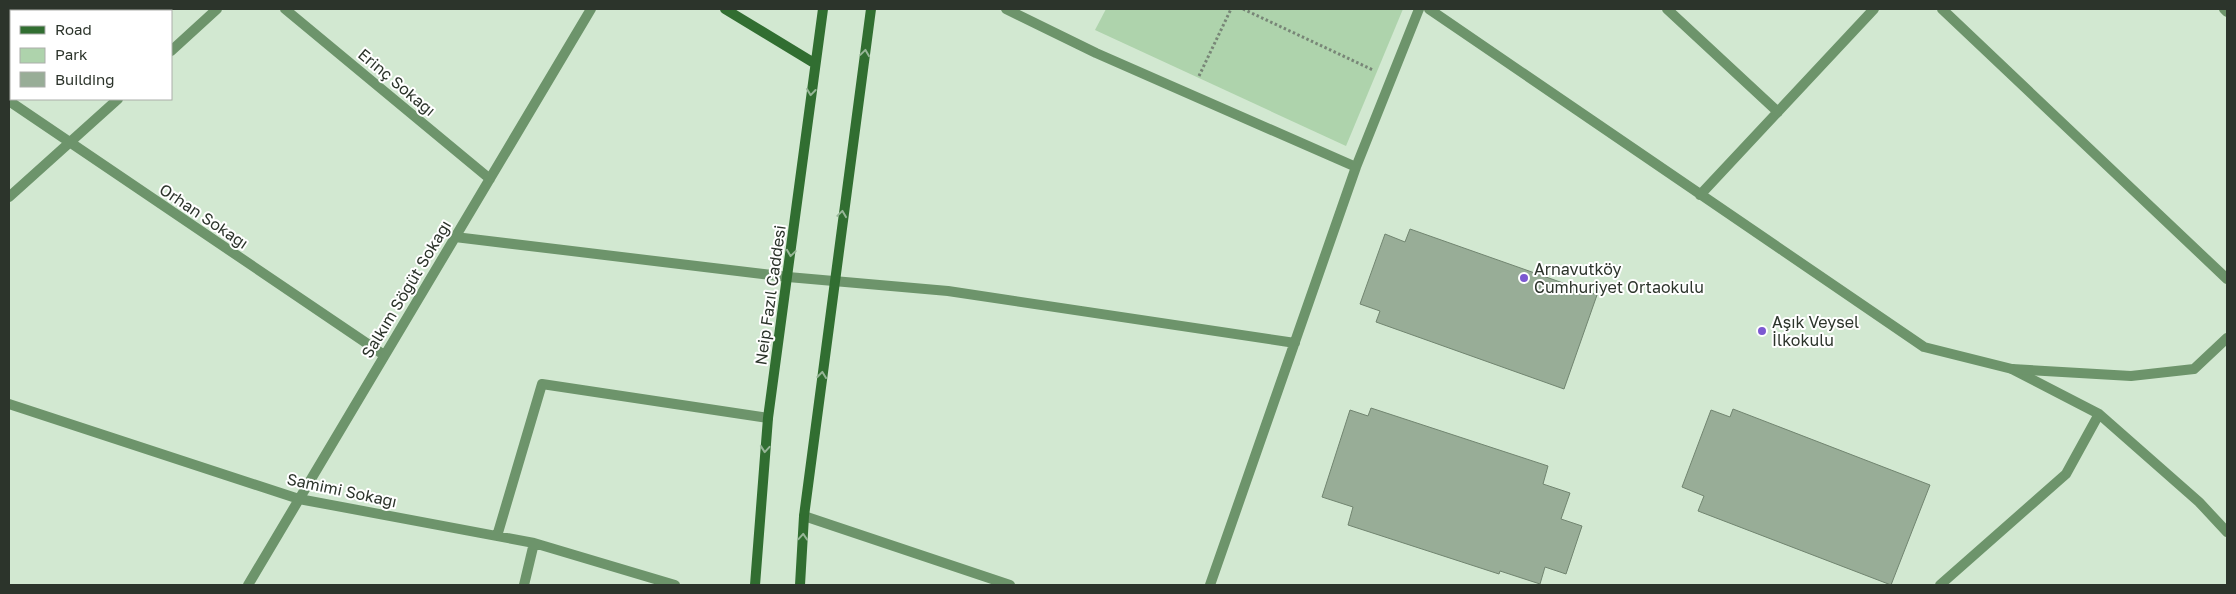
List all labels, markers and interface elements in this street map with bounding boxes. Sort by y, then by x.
legend [10,10,172,100]
text: Road [55,20,92,38]
street label: Erinç Sokağı [354,44,440,120]
text: Park [55,45,88,63]
one-way arrow [859,49,869,57]
text: Building [55,70,115,88]
one-way arrow [806,88,817,96]
street label: Orhan Sokağı [156,179,252,253]
one-way arrow [837,210,847,218]
street label: Salkım Söğüt Sokağı [357,216,455,362]
street label: Neip Fazıl Caddesi [750,224,790,366]
one-way arrow [786,249,797,257]
place label: Arnavutköy Cumhuriyet Ortaokulu [1534,259,1704,297]
marker: Arnavutköy Cumhuriyet Ortaokulu [1518,272,1530,284]
place label: Aşık Veysel İlkokulu [1772,312,1859,350]
marker: Aşık Veysel İlkokulu [1756,325,1768,337]
one-way arrow [816,371,827,379]
one-way arrow [760,445,771,453]
street label: Samimi Sokağı [285,469,399,511]
one-way arrow [797,532,808,540]

